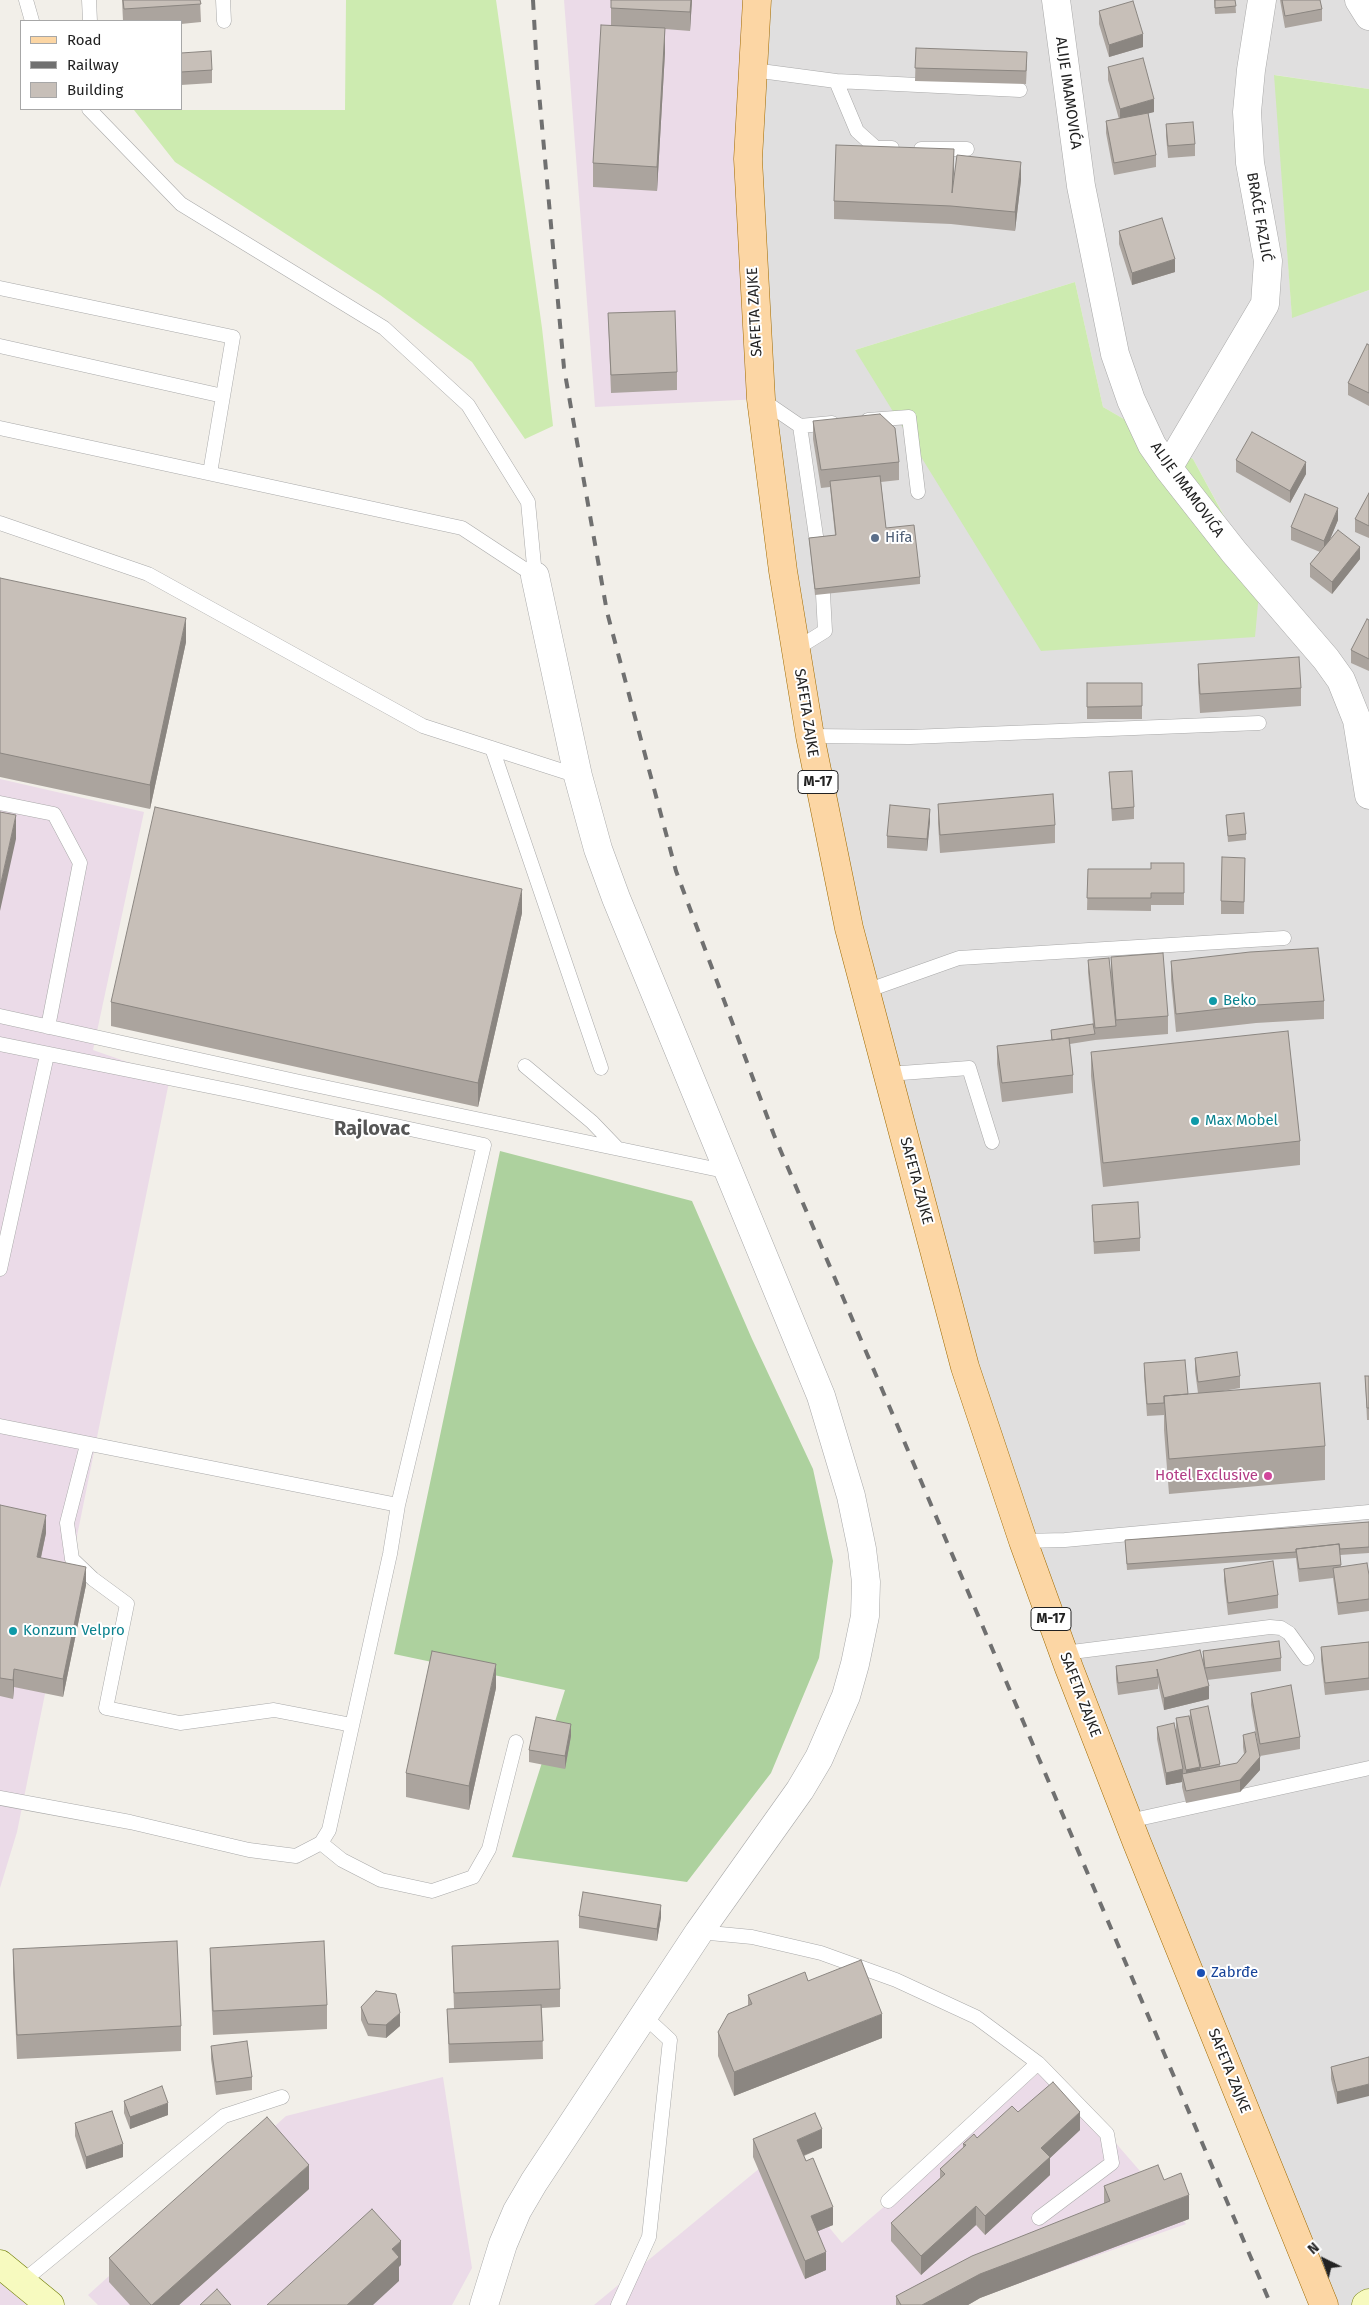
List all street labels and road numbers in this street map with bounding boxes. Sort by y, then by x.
street label: ALIJE IMAMOVIĆA [1051,36,1085,150]
street label: BRAĆE FAZLIĆ [1242,171,1276,263]
street label: SAFETA ZAJKE [744,267,766,357]
street label: ALIJE IMAMOVIĆA [1146,439,1228,541]
street label: SAFETA ZAJKE [790,667,822,759]
road number: M-17 [798,770,838,794]
street label: SAFETA ZAJKE [896,1135,936,1227]
road number: M-17 [1031,1608,1071,1630]
street label: SAFETA ZAJKE [1056,1650,1104,1740]
street label: SAFETA ZAJKE [1204,2026,1254,2116]

